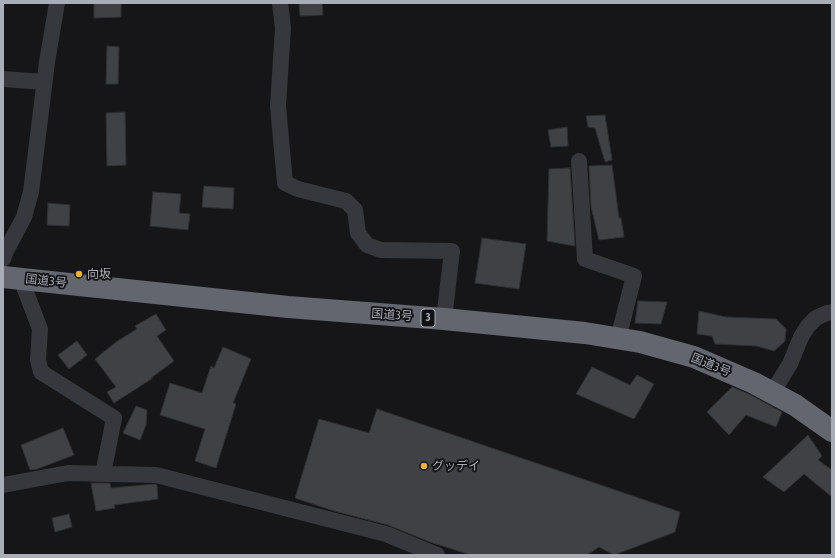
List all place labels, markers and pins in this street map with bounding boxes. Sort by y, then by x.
place label: 向坂 [87,267,111,281]
marker: 向坂 [74,269,84,279]
place label: グッデイ [432,459,480,473]
marker: グッデイ [419,461,429,471]

